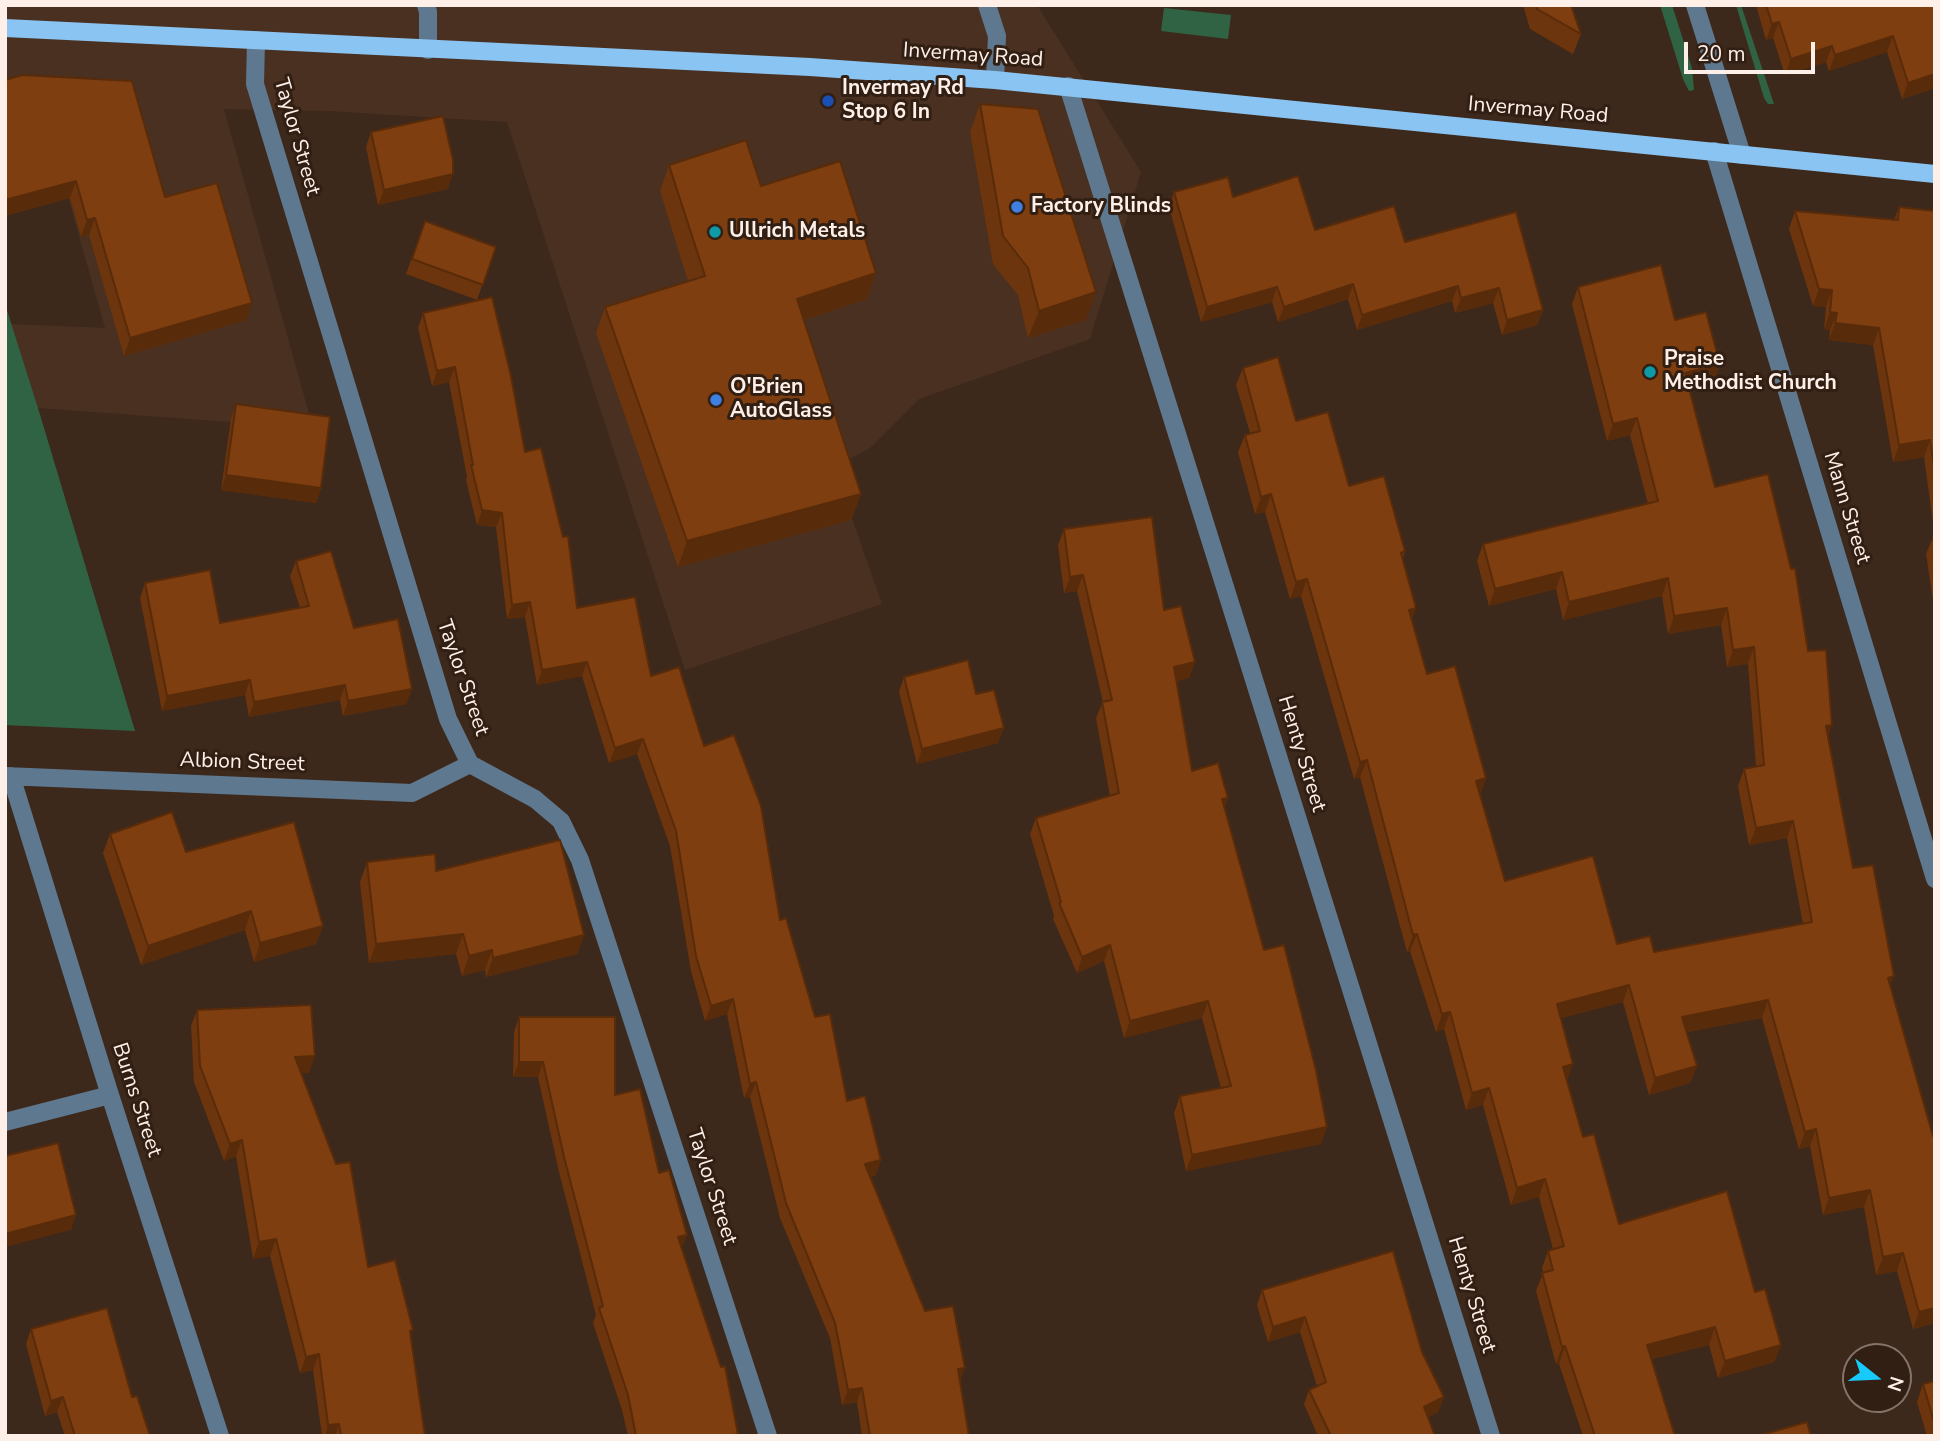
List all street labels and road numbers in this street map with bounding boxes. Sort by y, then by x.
street label: Invermay Road [902,39,1044,73]
street label: Taylor Street [267,75,325,199]
street label: Invermay Road [1467,92,1609,130]
street label: Mann Street [1817,449,1875,567]
street label: Taylor Street [430,617,494,739]
street label: Henty Street [1271,693,1331,815]
street label: Albion Street [179,748,305,778]
street label: Burns Street [106,1040,166,1160]
street label: Taylor Street [680,1126,742,1248]
street label: Henty Street [1441,1234,1501,1356]

